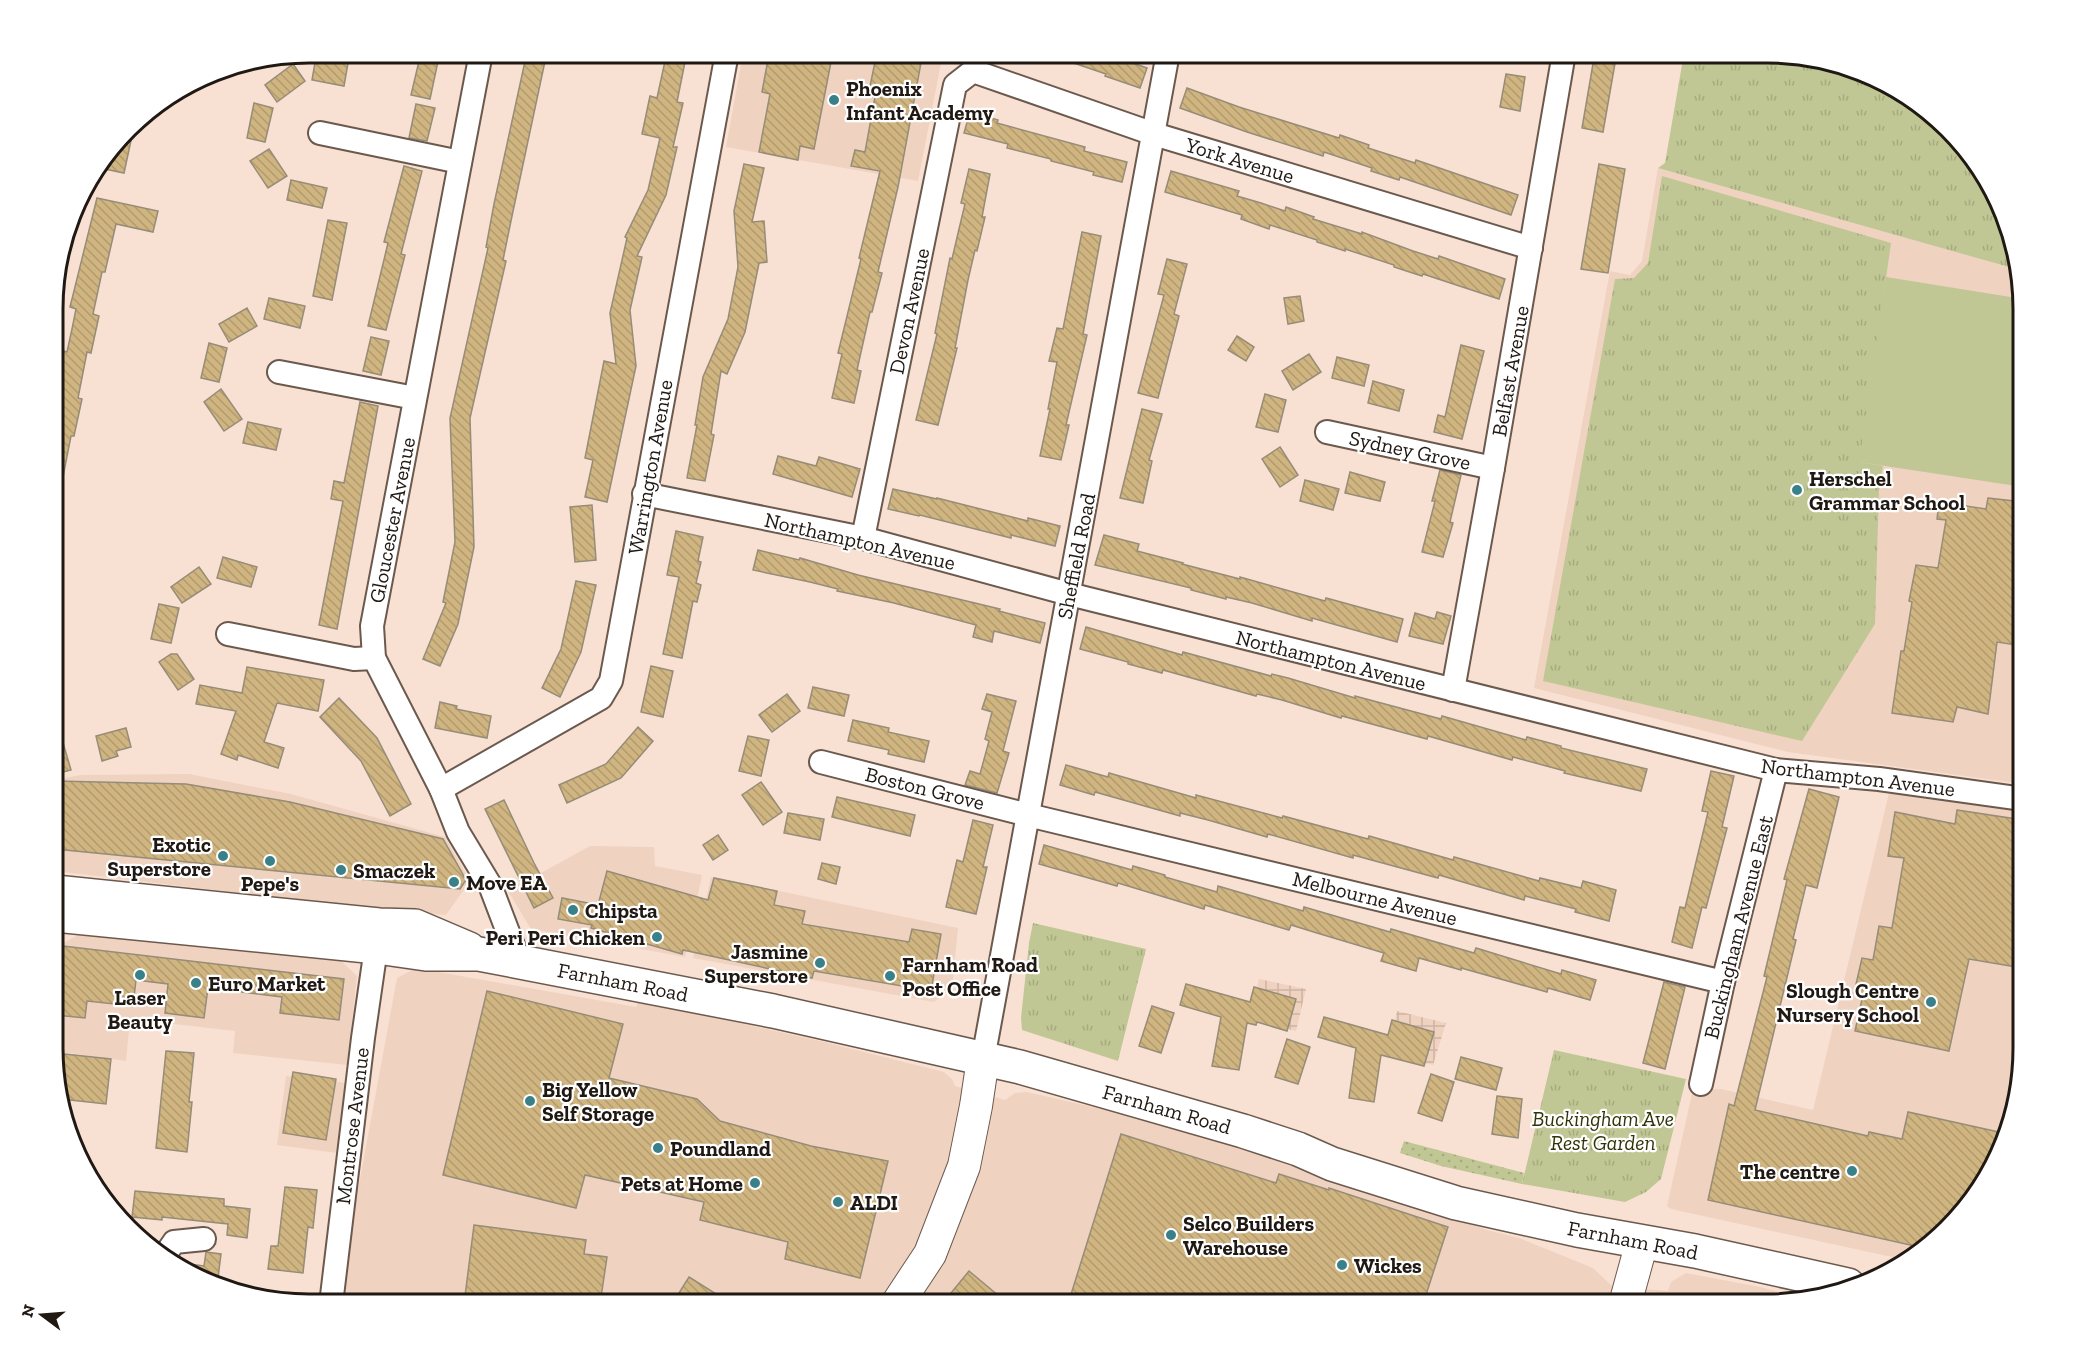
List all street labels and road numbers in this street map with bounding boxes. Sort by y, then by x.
street label: York Avenue [1182,131,1297,188]
street label: Devon Avenue [883,246,935,376]
street label: Belfast Avenue [1486,303,1534,438]
street label: Warrington Avenue [622,377,678,556]
street label: Sydney Grove [1347,425,1473,475]
street label: Gloucester Avenue [364,435,420,605]
street label: Sheffield Road [1052,490,1101,621]
street label: Northampton Avenue [762,507,958,575]
street label: Northampton Avenue [1233,624,1429,696]
street label: Northampton Avenue [1760,753,1957,801]
street label: Boston Grove [863,761,987,815]
street label: Buckingham Avenue East [1698,812,1778,1041]
street label: Melbourne Avenue [1290,865,1460,931]
street label: Farnham Road [556,957,691,1007]
street label: Montrose Avenue [330,1046,374,1206]
street label: Farnham Road [1100,1079,1235,1139]
street label: Farnham Road [1566,1215,1701,1265]

